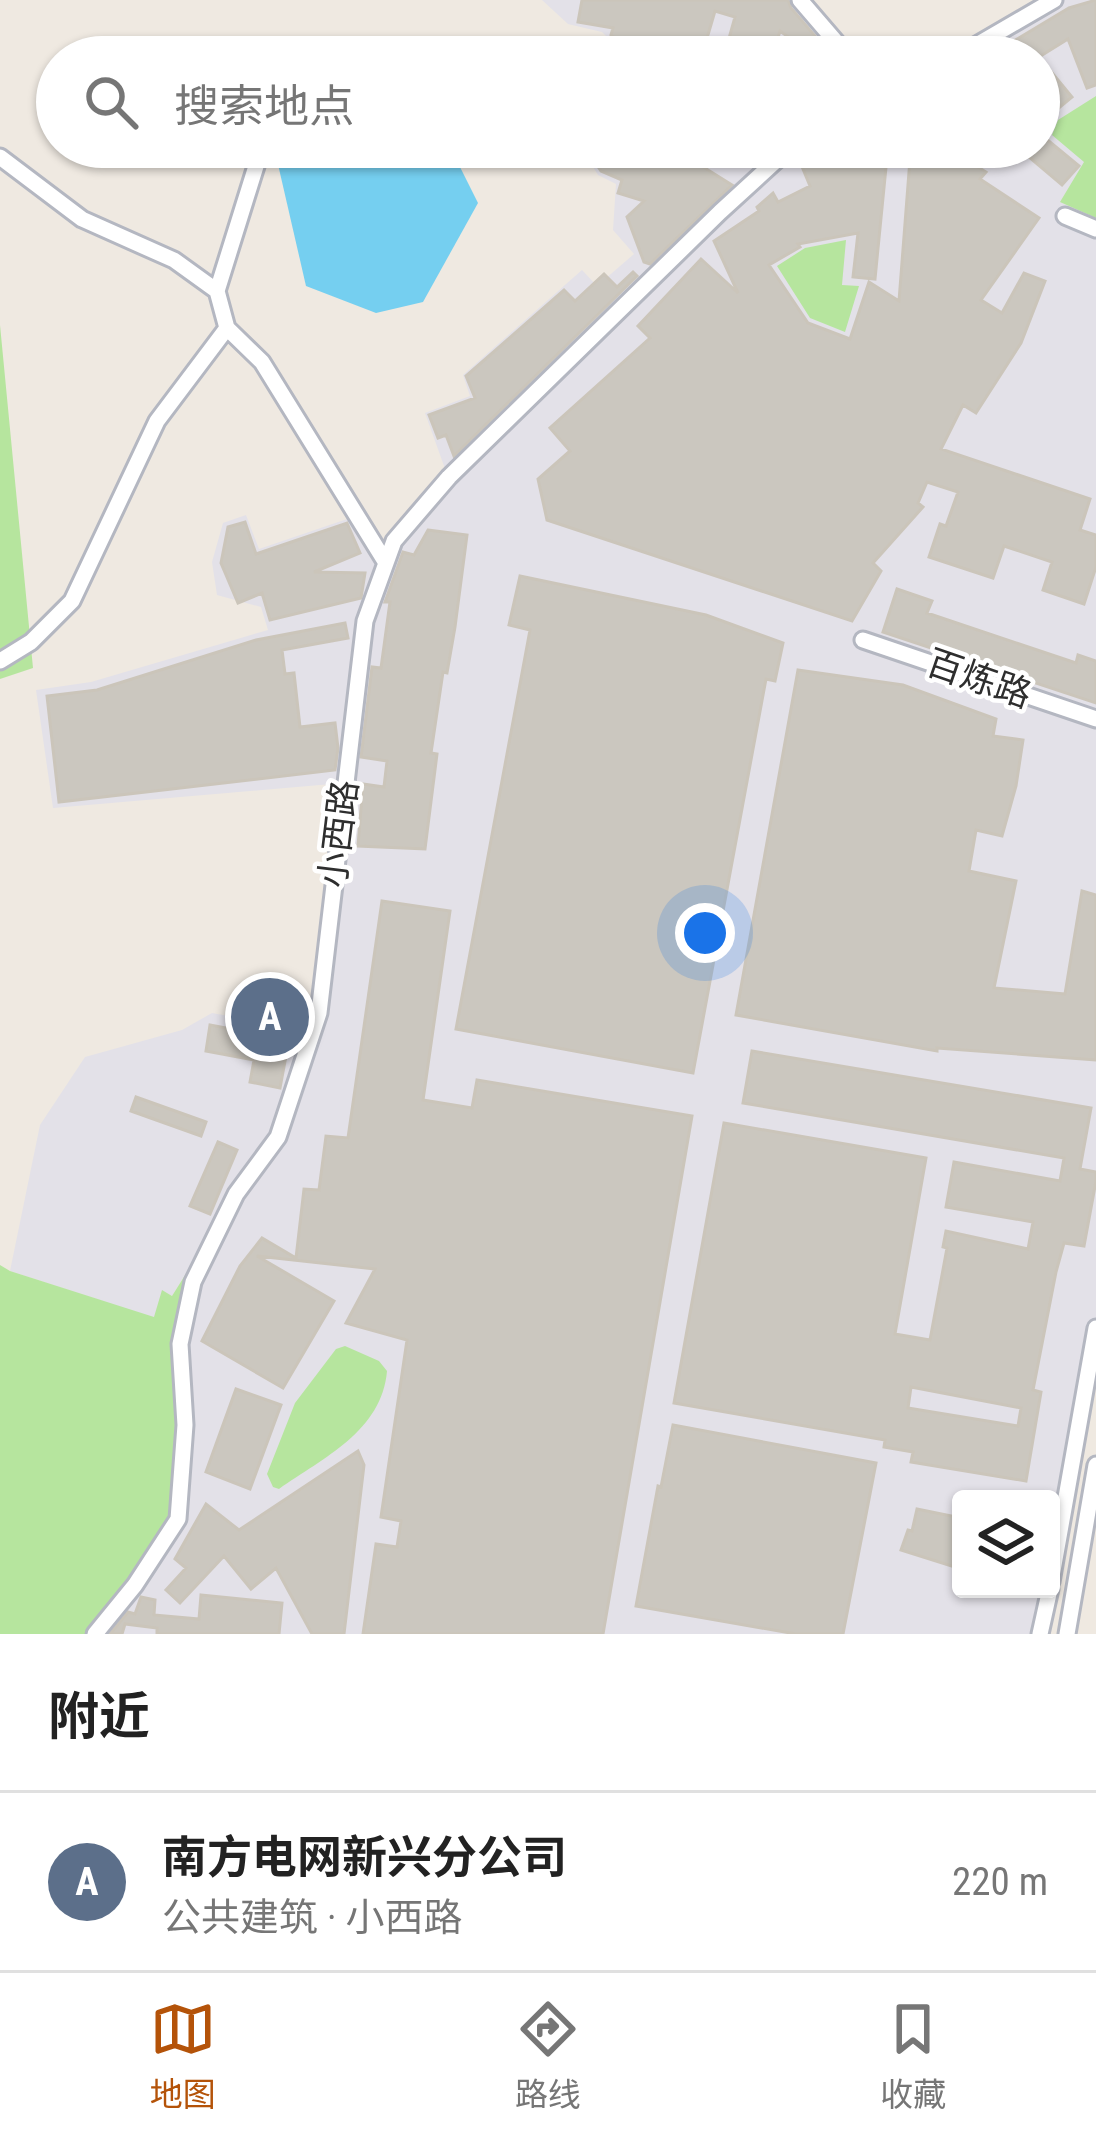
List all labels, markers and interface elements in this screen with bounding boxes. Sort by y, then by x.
search box [36,36,1060,168]
icon: search [78,69,144,135]
text: 搜索地点 [174,80,354,133]
street label: 百炼路 [921,642,1037,716]
street label: 小西路 [312,778,366,890]
your location [675,903,735,963]
pin: A [231,972,309,1062]
map controls [952,1490,1060,1598]
button: layers [952,1490,1060,1598]
text: 附近 [48,1687,150,1746]
text: 南方电网新兴分公司 [162,1831,567,1884]
text: A [75,1859,99,1905]
text: 220 m [952,1859,1048,1905]
text: 公共建筑 · 小西路 [162,1895,462,1941]
tab: 地图 [150,1996,216,2116]
tab: 路线 [515,1996,581,2116]
tab: 收藏 [880,1996,946,2116]

